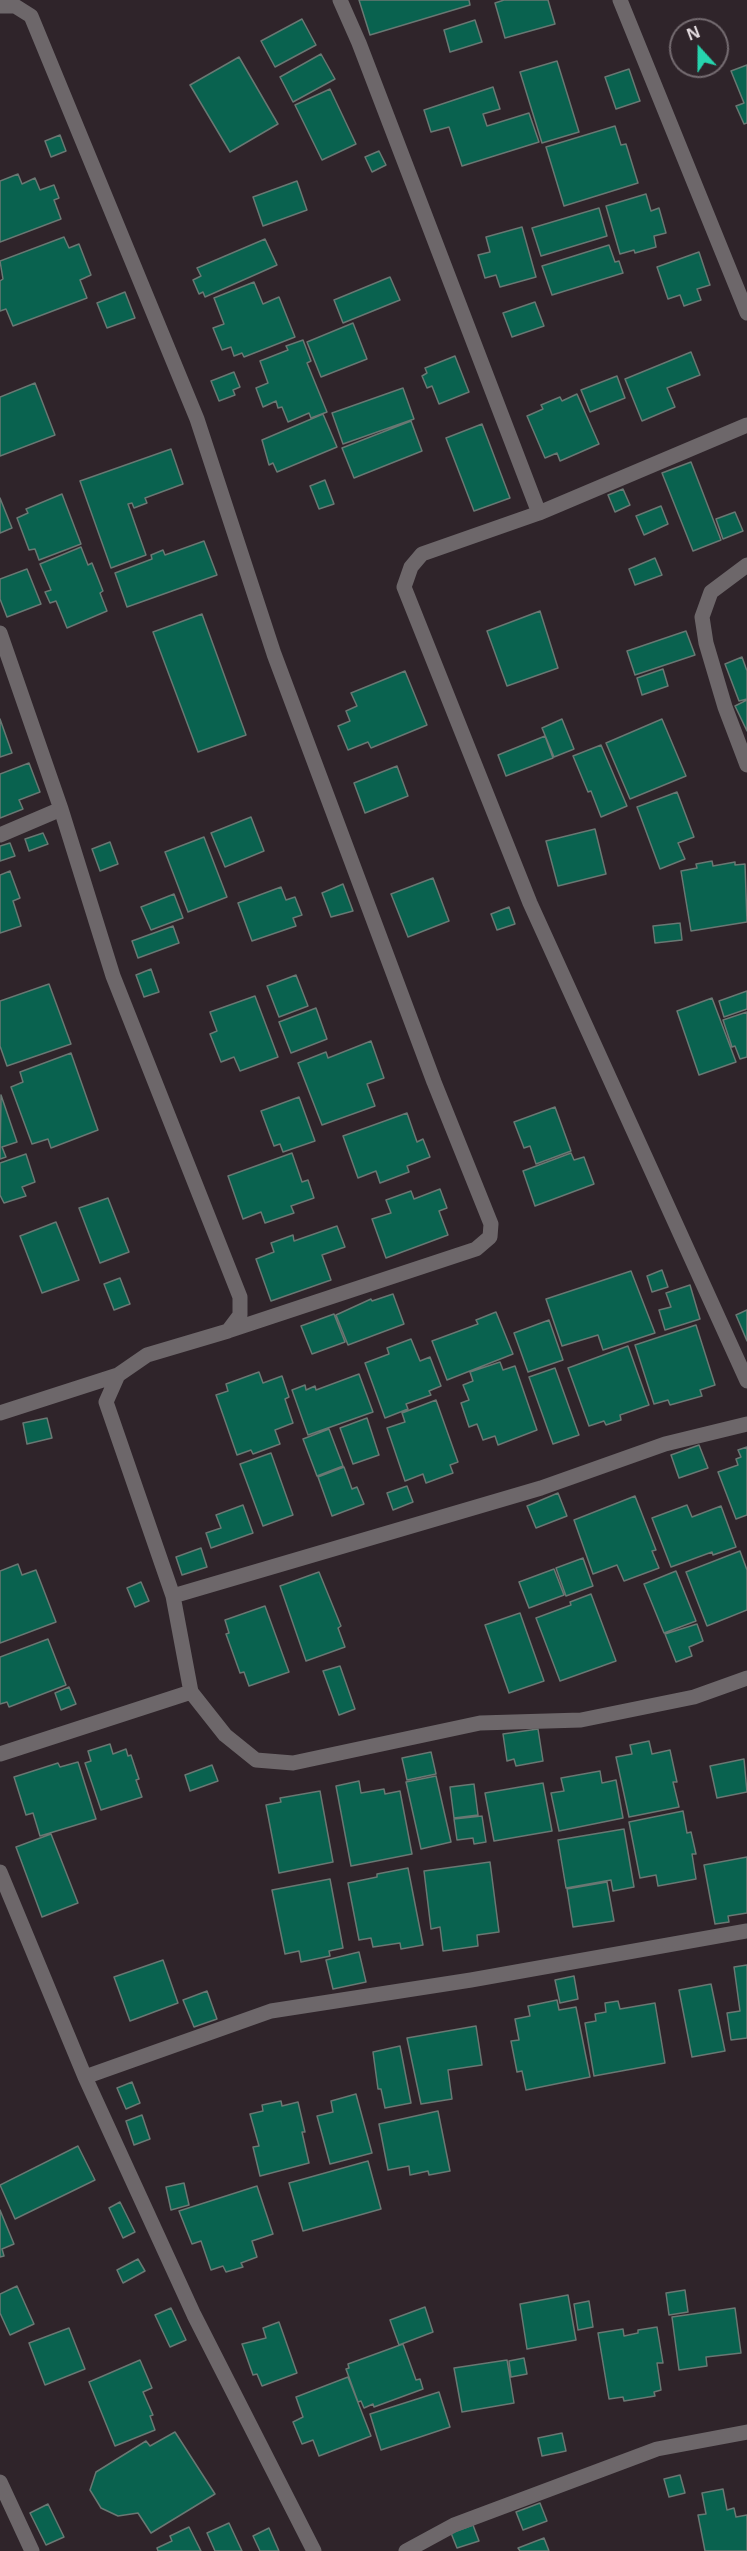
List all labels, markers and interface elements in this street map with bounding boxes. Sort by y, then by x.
north arrow [669,18,729,78]
text: N [683,20,703,46]

